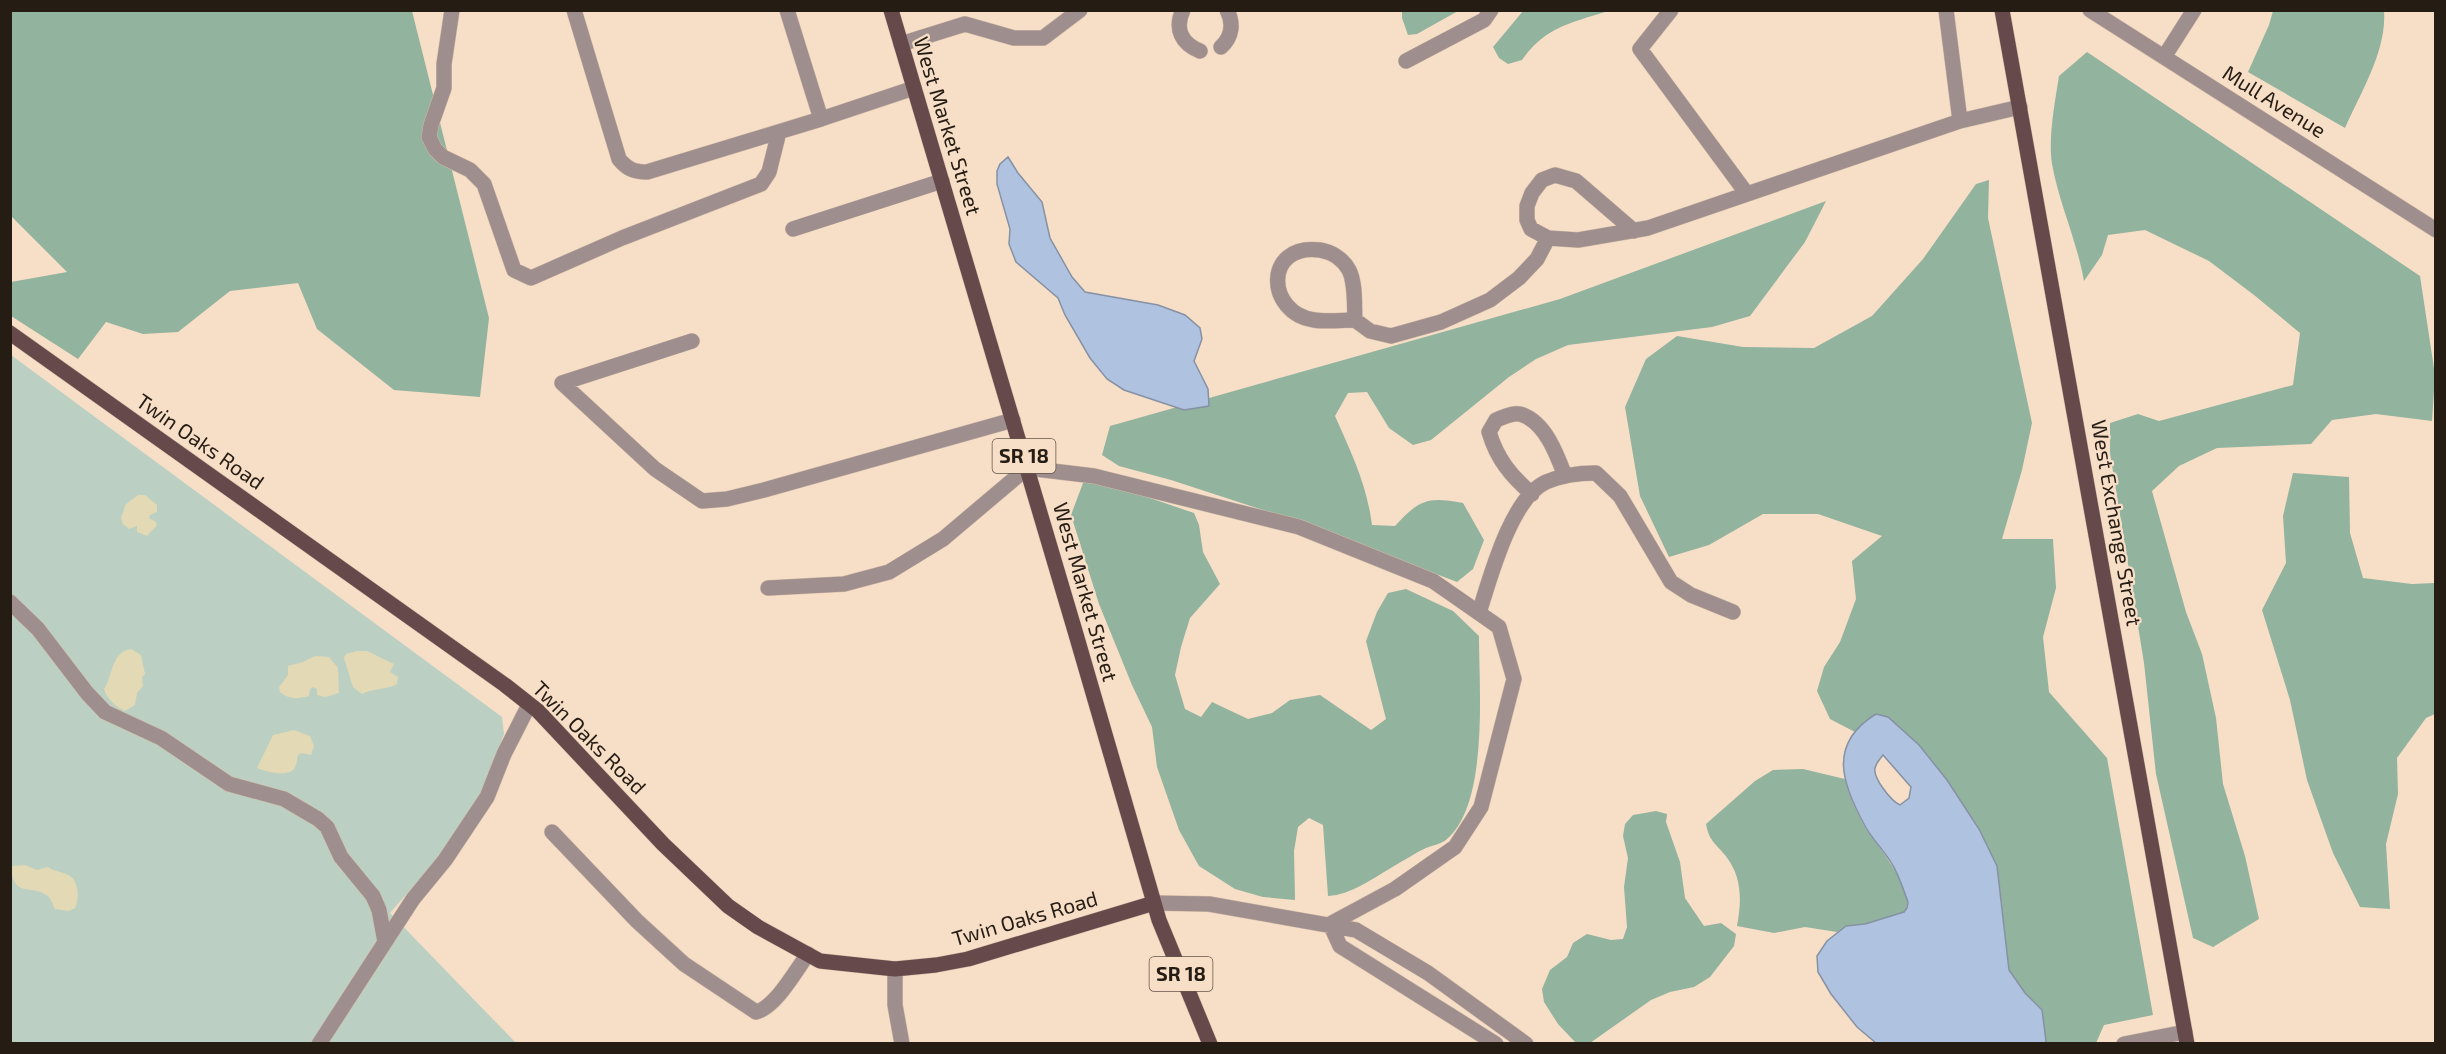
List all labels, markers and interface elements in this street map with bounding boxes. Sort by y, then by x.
street label: West Market Street [909,33,987,218]
street label: Mull Avenue [2219,59,2331,142]
street label: Twin Oaks Road [132,388,269,494]
street label: West Exchange Street [2087,418,2148,628]
road number: SR 18 [992,439,1056,473]
street label: West Market Street [1049,499,1124,684]
street label: Twin Oaks Road [528,675,652,799]
street label: Twin Oaks Road [949,885,1100,950]
road number: SR 18 [1150,957,1212,991]

